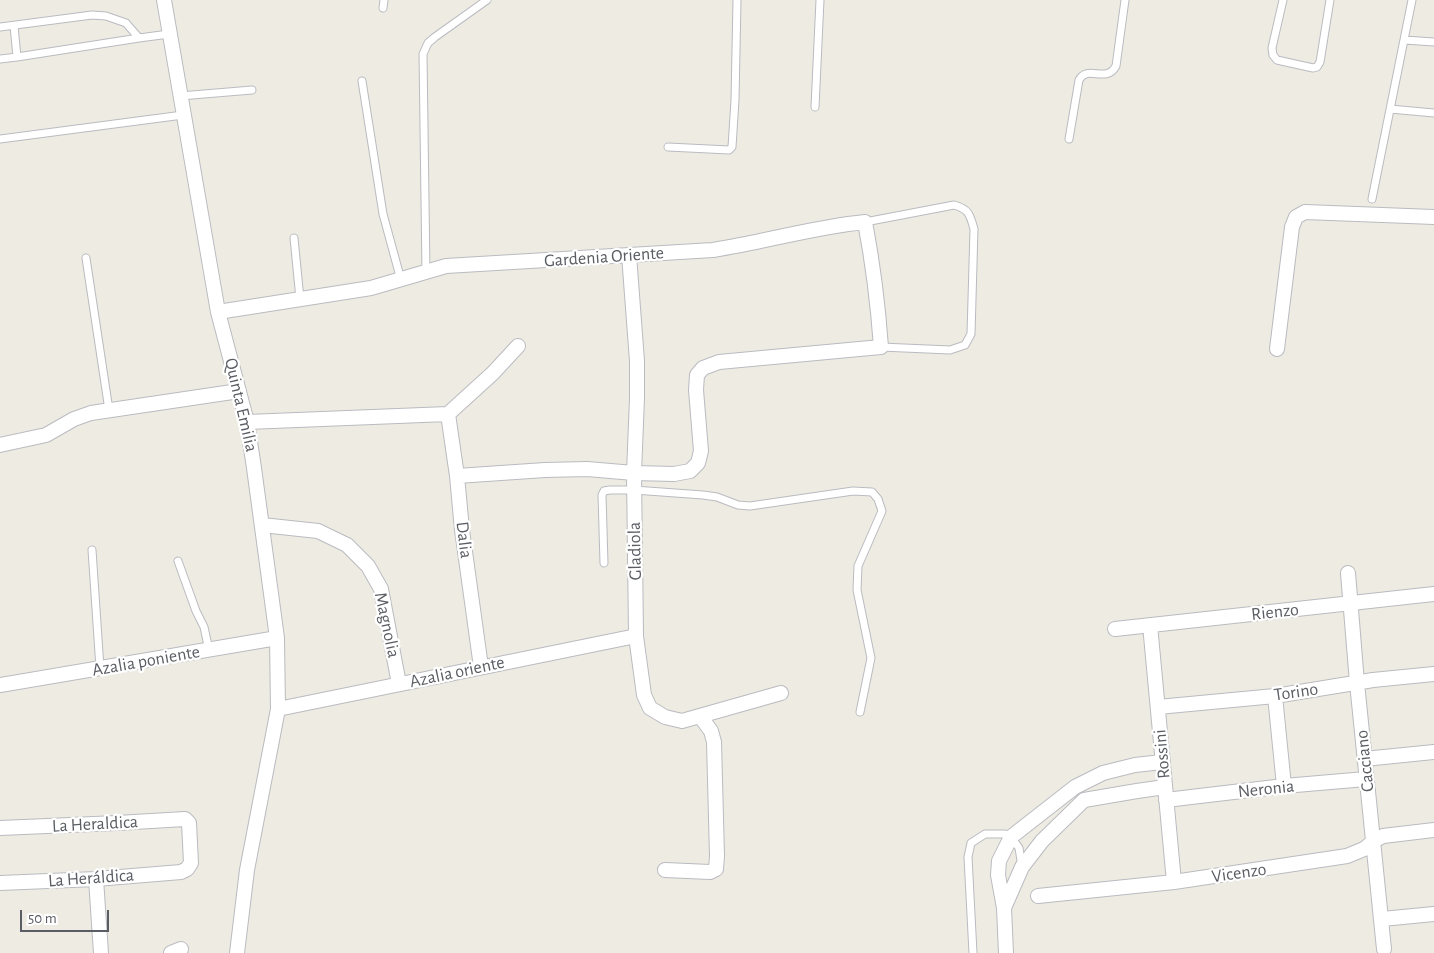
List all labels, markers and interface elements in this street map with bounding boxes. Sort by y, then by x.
street label: Gardenia Oriente [543,242,665,272]
street label: Quinta Emilia [220,356,262,454]
street label: Dalia [451,520,477,560]
street label: Gladiola [624,521,646,581]
street label: Magnolia [370,590,404,660]
street label: Rienzo [1250,599,1300,625]
street label: Azalia poniente [90,641,202,681]
street label: Azalia oriente [408,651,506,693]
street label: Torino [1272,678,1320,706]
street label: Rossini [1149,728,1175,780]
street label: Cacciano [1351,729,1379,793]
street label: Neronia [1237,775,1295,803]
street label: La Heraldica [51,811,139,837]
street label: Vicenzo [1210,858,1268,888]
street label: La Heráldica [47,864,135,892]
scale bar [22,900,111,932]
text: 50 m [28,911,57,926]

